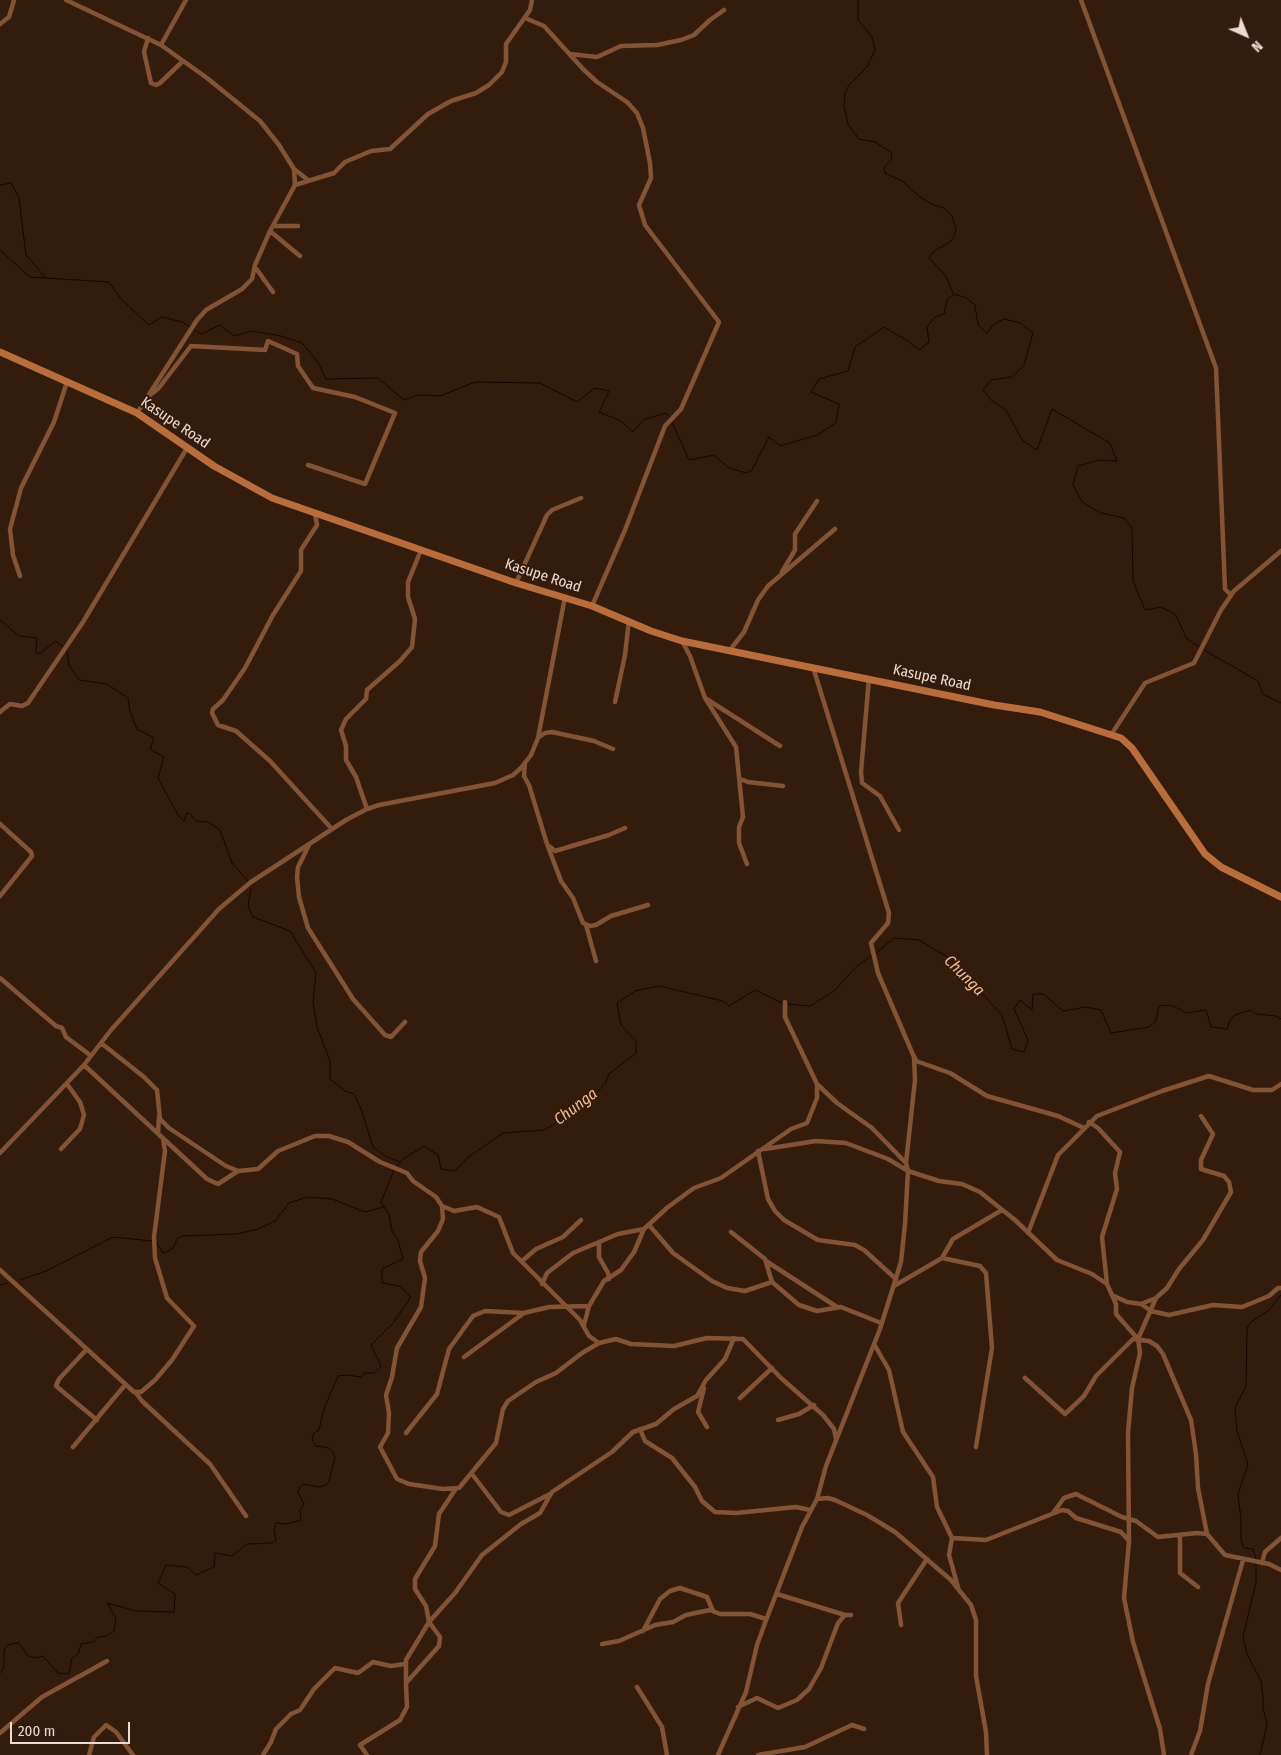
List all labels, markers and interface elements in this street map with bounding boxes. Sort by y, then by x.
north arrow [1221,10,1271,60]
text: N [1248,37,1266,55]
street label: Kasupe Road [137,393,213,453]
street label: Kasupe Road [502,555,584,597]
street label: Kasupe Road [891,661,973,695]
water label: Chunga [940,952,988,1000]
water label: Chunga [550,1084,602,1130]
scale bar [12,1712,132,1744]
text: 200 m [18,1722,55,1740]

